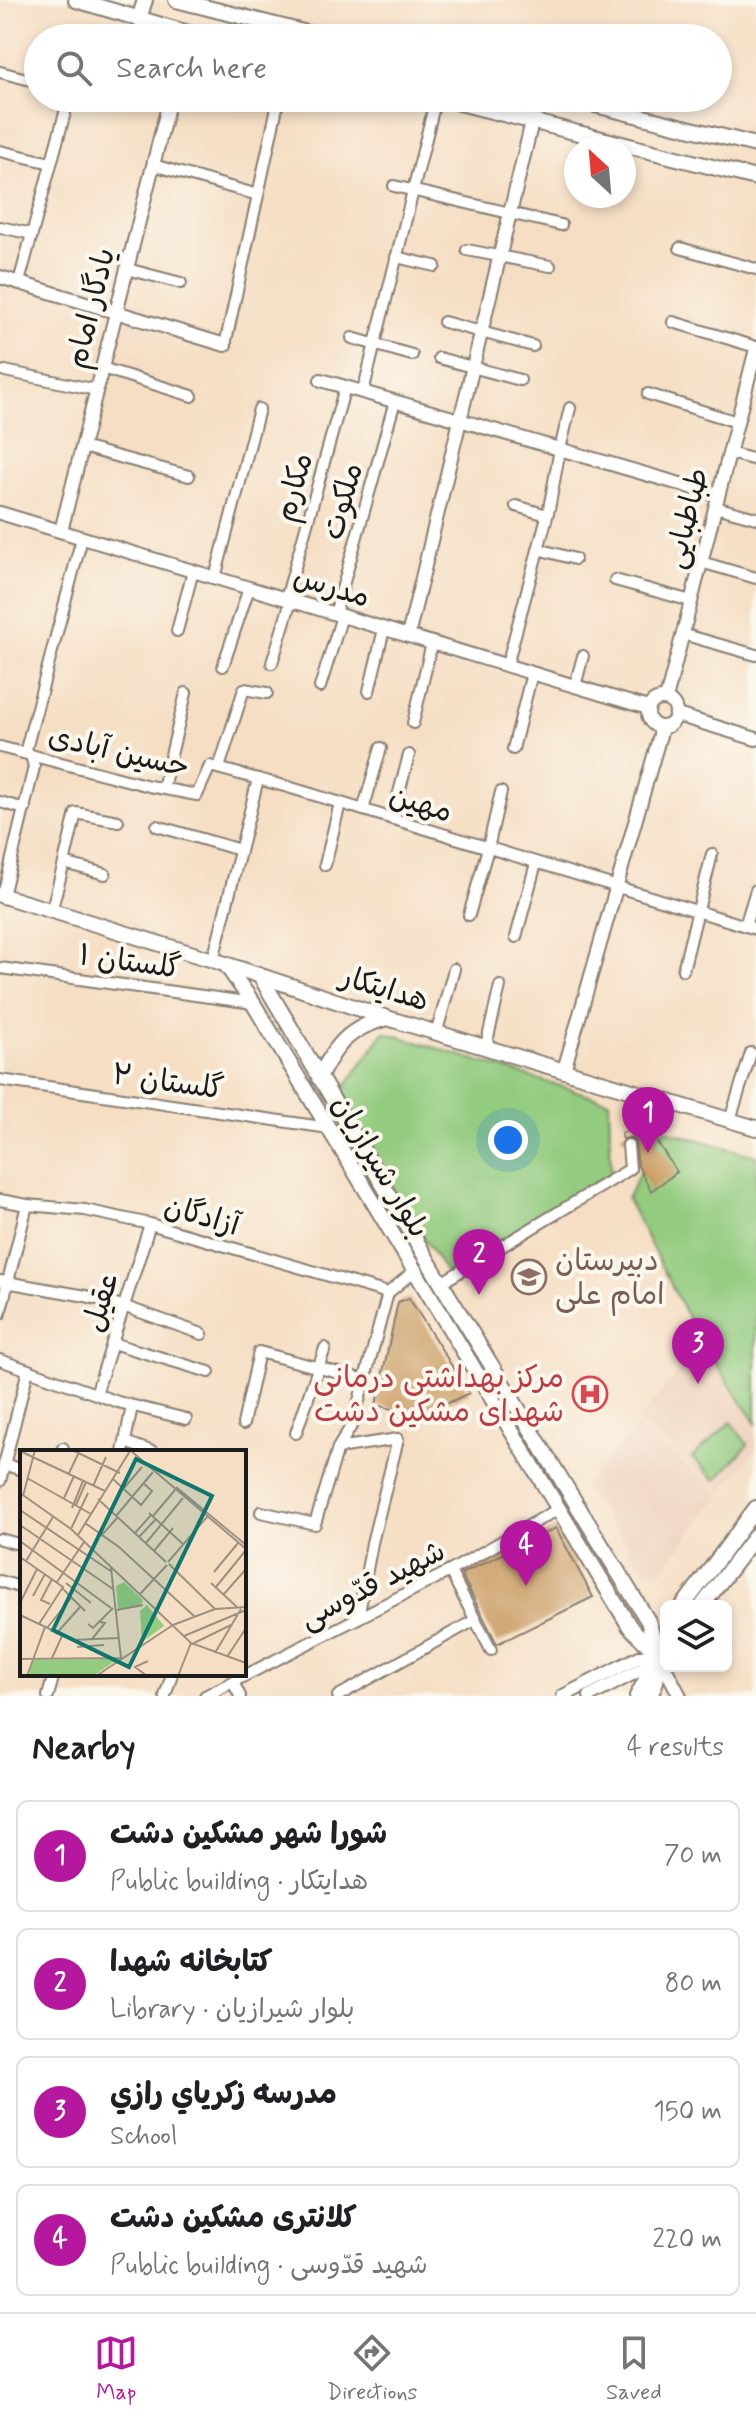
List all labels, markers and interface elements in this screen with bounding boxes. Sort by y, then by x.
search box [24,24,732,112]
icon: search [52,46,96,90]
text: Search here [116,49,267,88]
north arrow [564,136,636,208]
street label: یادگار امام [58,244,126,373]
street label: مکارم [266,449,324,527]
street label: ملکوت [314,458,373,544]
street label: طباطبایی [656,464,719,573]
street label: مدرس [289,557,375,617]
street label: حسین آبادی [44,717,193,788]
street label: مهین [384,776,457,832]
street label: گلستان ۱ [76,936,183,989]
street label: هدایتکار [333,957,433,1021]
street label: گلستان ۲ [109,1055,226,1110]
pin: 1 [622,1087,674,1153]
street label: بلوار شیرازیان [322,1088,438,1246]
your location [488,1120,528,1160]
street label: آزادگان [159,1187,245,1246]
pin: 2 [453,1229,505,1295]
place label: دبیرستان امام علی [555,1242,665,1316]
school or university icon: دبیرستان امام علی [510,1258,548,1296]
street label: عقیل [74,1268,129,1337]
pin: 3 [672,1318,724,1384]
place label: مرکز بهداشتی درمانی شهدای مشکین دشت [313,1359,564,1432]
hospital icon: مرکز بهداشتی درمانی شهدای مشکین دشت [571,1375,609,1413]
inset map [20,1450,246,1676]
pin: 4 [500,1520,552,1586]
street label: شهید قدّوسی [293,1532,452,1639]
map controls [660,1600,732,1672]
button: layers [660,1600,732,1672]
text: Nearby [32,1726,136,1771]
text: 4 results [627,1731,724,1765]
text: شورا شهر مشکین دشت [110,1815,387,1854]
text: 1 [54,1839,66,1873]
text: 70 m [664,1839,722,1873]
text: Public building · هدایتکار [110,1865,368,1899]
text: کتابخانه شهدا [110,1943,273,1982]
text: 2 [54,1967,66,2001]
text: 80 m [665,1967,722,2001]
text: Library · بلوار شیرازیان [110,1993,354,2027]
text: مدرسه زكرياي رازي [110,2075,337,2114]
text: 3 [54,2095,66,2129]
text: 150 m [653,2095,722,2129]
text: School [110,2120,177,2154]
text: کلانتری مشکین دشت [110,2199,357,2238]
text: 4 [52,2223,68,2257]
text: 220 m [652,2223,722,2257]
text: Public building · شهید قدّوسی [110,2249,428,2283]
tab: Map [94,2331,138,2407]
tab: Directions [327,2331,417,2407]
tab: Saved [606,2331,662,2407]

